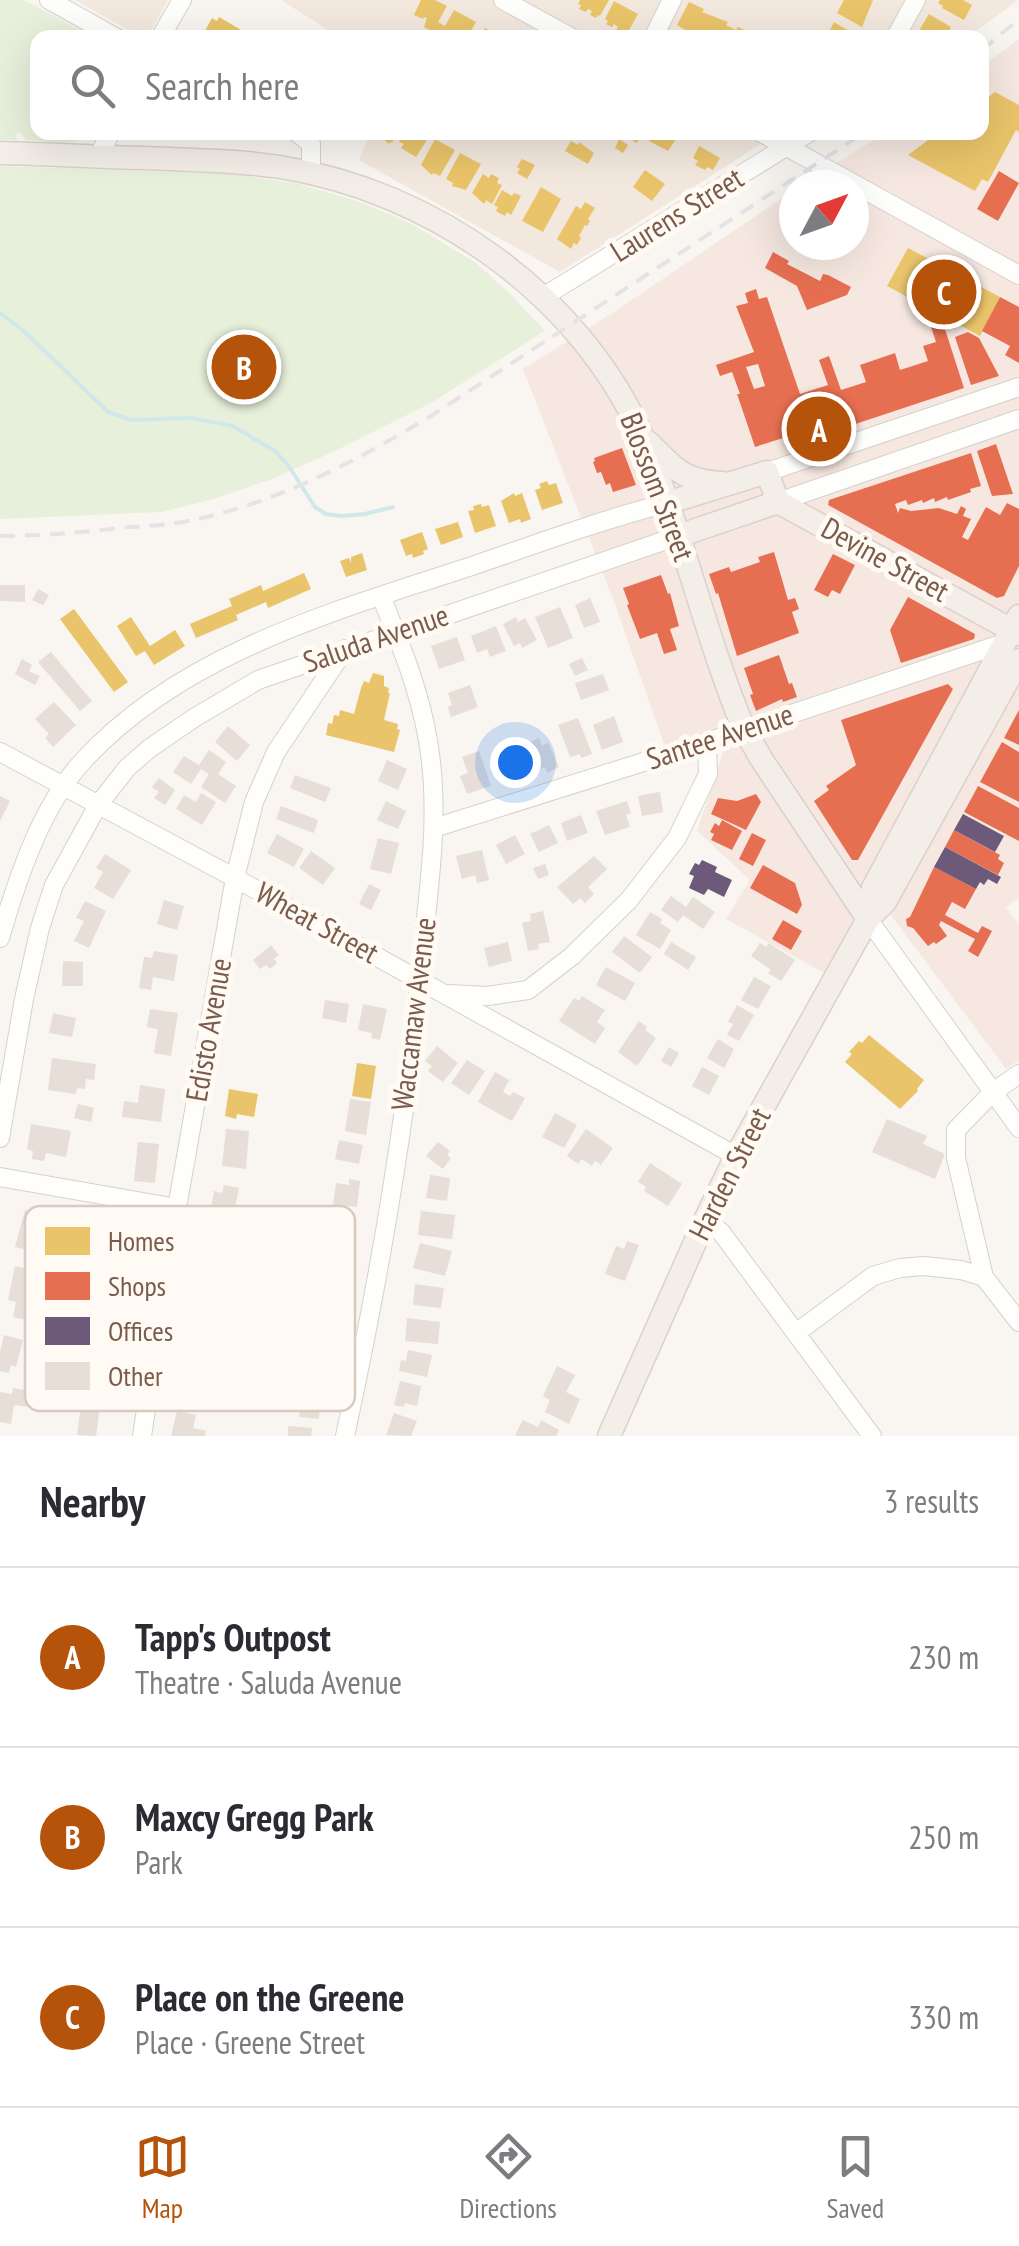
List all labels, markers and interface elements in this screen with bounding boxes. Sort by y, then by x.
search box [30,30,989,140]
icon: search [65,58,120,113]
text: Search here [145,61,299,110]
street label: Laurens Street [603,157,751,270]
north arrow [779,170,869,260]
pin: C [912,254,976,330]
pin: B [212,330,276,404]
pin: A [786,392,852,466]
street label: Blossom Street [612,407,705,567]
street label: Devine Street [815,508,957,610]
street label: Saluda Avenue [298,595,453,681]
street label: Santee Avenue [641,694,798,778]
your location [490,737,541,788]
street label: Wheat Street [249,872,387,972]
street label: Waccamaw Avenue [381,915,444,1113]
street label: Edisto Avenue [176,955,239,1104]
street label: Harden Street [679,1100,779,1246]
legend [25,1206,355,1411]
text: Homes [108,1222,174,1259]
text: Shops [108,1267,166,1304]
text: Offices [108,1312,173,1349]
text: Other [108,1357,163,1394]
text: Nearby [40,1474,145,1529]
text: 3 results [884,1480,979,1522]
text: Tapp's Outpost [135,1612,331,1661]
text: A [64,1636,81,1678]
text: 230 m [908,1636,979,1678]
text: Theatre · Saluda Avenue [135,1661,402,1703]
text: Maxcy Gregg Park [135,1792,374,1841]
text: B [65,1816,80,1858]
text: 250 m [908,1816,979,1858]
text: Park [135,1841,183,1883]
text: Place on the Greene [135,1972,404,2021]
text: C [65,1996,80,2038]
text: 330 m [908,1996,979,2038]
text: Place · Greene Street [135,2021,365,2063]
tab: Map [135,2129,190,2226]
tab: Directions [459,2129,557,2226]
tab: Saved [826,2129,884,2226]

